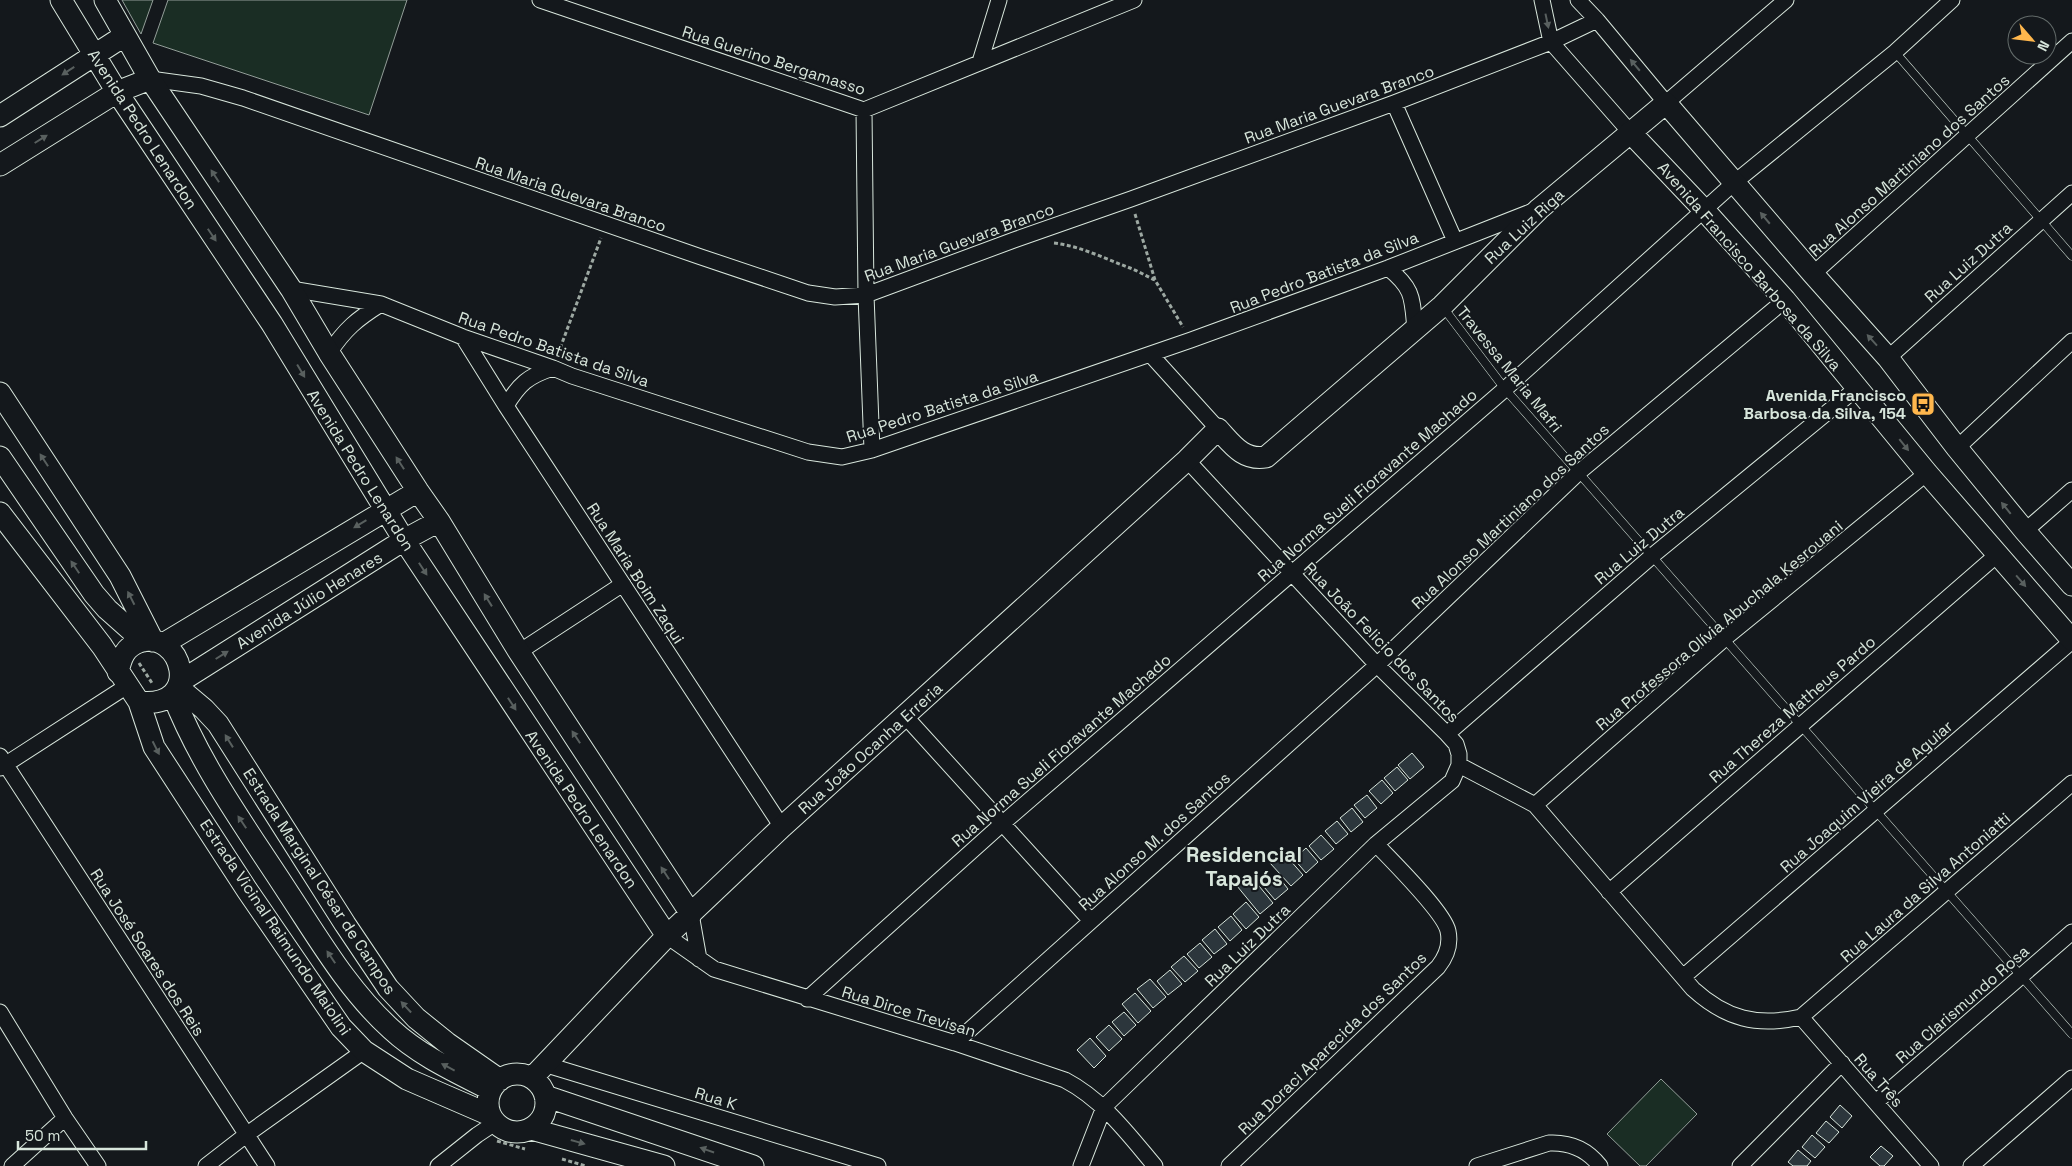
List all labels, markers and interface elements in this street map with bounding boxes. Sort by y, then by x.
one-way arrow [1543,13,1551,29]
north arrow [2007,15,2057,65]
street label: Rua Guerino Bergamasso [679,21,868,100]
text: N [2033,38,2054,54]
street label: Avenida Pedro Lenardon [83,45,202,213]
one-way arrow [1629,59,1640,72]
street label: Rua Maria Guevara Branco [1241,60,1437,149]
one-way arrow [62,66,75,76]
street label: Rua Alonso Martiniano dos Santos [1805,70,2014,261]
one-way arrow [35,134,48,144]
street label: Rua Maria Guevara Branco [473,152,669,237]
street label: Avenida Francisco Barbosa da Silva [1653,157,1846,375]
one-way arrow [210,170,219,183]
street label: Rua Luiz Riga [1480,184,1569,269]
street label: Rua Maria Guevara Branco [861,198,1057,287]
one-way arrow [1760,212,1771,225]
street label: Rua Luiz Dutra [1920,218,2017,307]
street label: Rua Pedro Batista da Silva [1227,227,1421,318]
one-way arrow [208,228,217,241]
street label: Travessa Maria Mafri [1452,302,1567,437]
street label: Rua Pedro Batista da Silva [456,307,652,392]
one-way arrow [1866,335,1878,347]
one-way arrow [296,365,305,378]
street label: Rua Pedro Batista da Silva [844,366,1041,447]
street label: Rua Norma Sueli Fioravante Machado [1253,384,1481,586]
place label: Avenida Francisco Barbosa da Silva, 154 [1743,385,1906,424]
street label: Avenida Pedro Lenardon [302,386,419,555]
bus stop icon: Avenida Francisco Barbosa da Silva, 154 [1910,391,1936,417]
street label: Rua Alonso Martiniano dos Santos [1407,419,1614,614]
one-way arrow [1899,438,1910,451]
one-way arrow [39,454,49,467]
one-way arrow [395,457,405,470]
street label: Rua Maria Boim Zaqui [582,499,689,648]
street label: Rua Luiz Dutra [1590,502,1688,589]
one-way arrow [2001,502,2012,515]
street label: Rua Professora Olívia Abuchala Kesrouani [1592,516,1847,735]
one-way arrow [354,520,367,529]
street label: Avenida Júlio Henares [232,547,386,654]
street label: Rua João Felicio dos Santos [1299,558,1464,727]
one-way arrow [70,560,80,574]
one-way arrow [418,562,427,576]
one-way arrow [2015,575,2027,587]
one-way arrow [127,590,135,605]
one-way arrow [483,594,492,607]
street label: Rua Thereza Matheus Pardo [1705,631,1880,788]
street label: Rua Norma Sueli Fioravante Machado [947,649,1175,851]
one-way arrow [216,650,229,659]
street label: Rua João Ocanha Erreria [794,678,947,819]
one-way arrow [507,698,517,711]
street label: Rua Joaquim Vieira de Aguiar [1776,716,1957,877]
street label: Avenida Pedro Lenardon [521,726,642,893]
one-way arrow [571,730,581,744]
one-way arrow [224,735,234,748]
one-way arrow [152,741,160,755]
street label: Estrada Marginal César de Campos [238,764,401,999]
street label: Rua Alonso M. dos Santos [1074,768,1235,915]
street label: Rua Laura da Silva Antoniatti [1836,808,2015,967]
street label: Estrada Vicinal Raimundo Maiolini [195,815,356,1039]
one-way arrow [237,815,247,828]
district label: Residencial Tapajós [1186,841,1302,892]
street label: Rua José Soares dos Reis [86,865,210,1040]
one-way arrow [660,866,670,879]
street label: Rua Luiz Dutra [1200,899,1294,991]
street label: Rua Clarismundo Rosa [1891,941,2033,1068]
street label: Rua Doraci Aparecida dos Santos [1234,947,1431,1139]
one-way arrow [327,951,336,964]
street label: Rua Dirce Trevisan [839,981,978,1042]
one-way arrow [400,1002,412,1014]
street label: Rua Três [1849,1049,1908,1112]
one-way arrow [441,1063,454,1072]
street label: Rua K [692,1082,740,1115]
scale bar [18,1118,145,1150]
text: 50 m [25,1126,60,1145]
one-way arrow [570,1138,585,1146]
one-way arrow [700,1146,715,1153]

